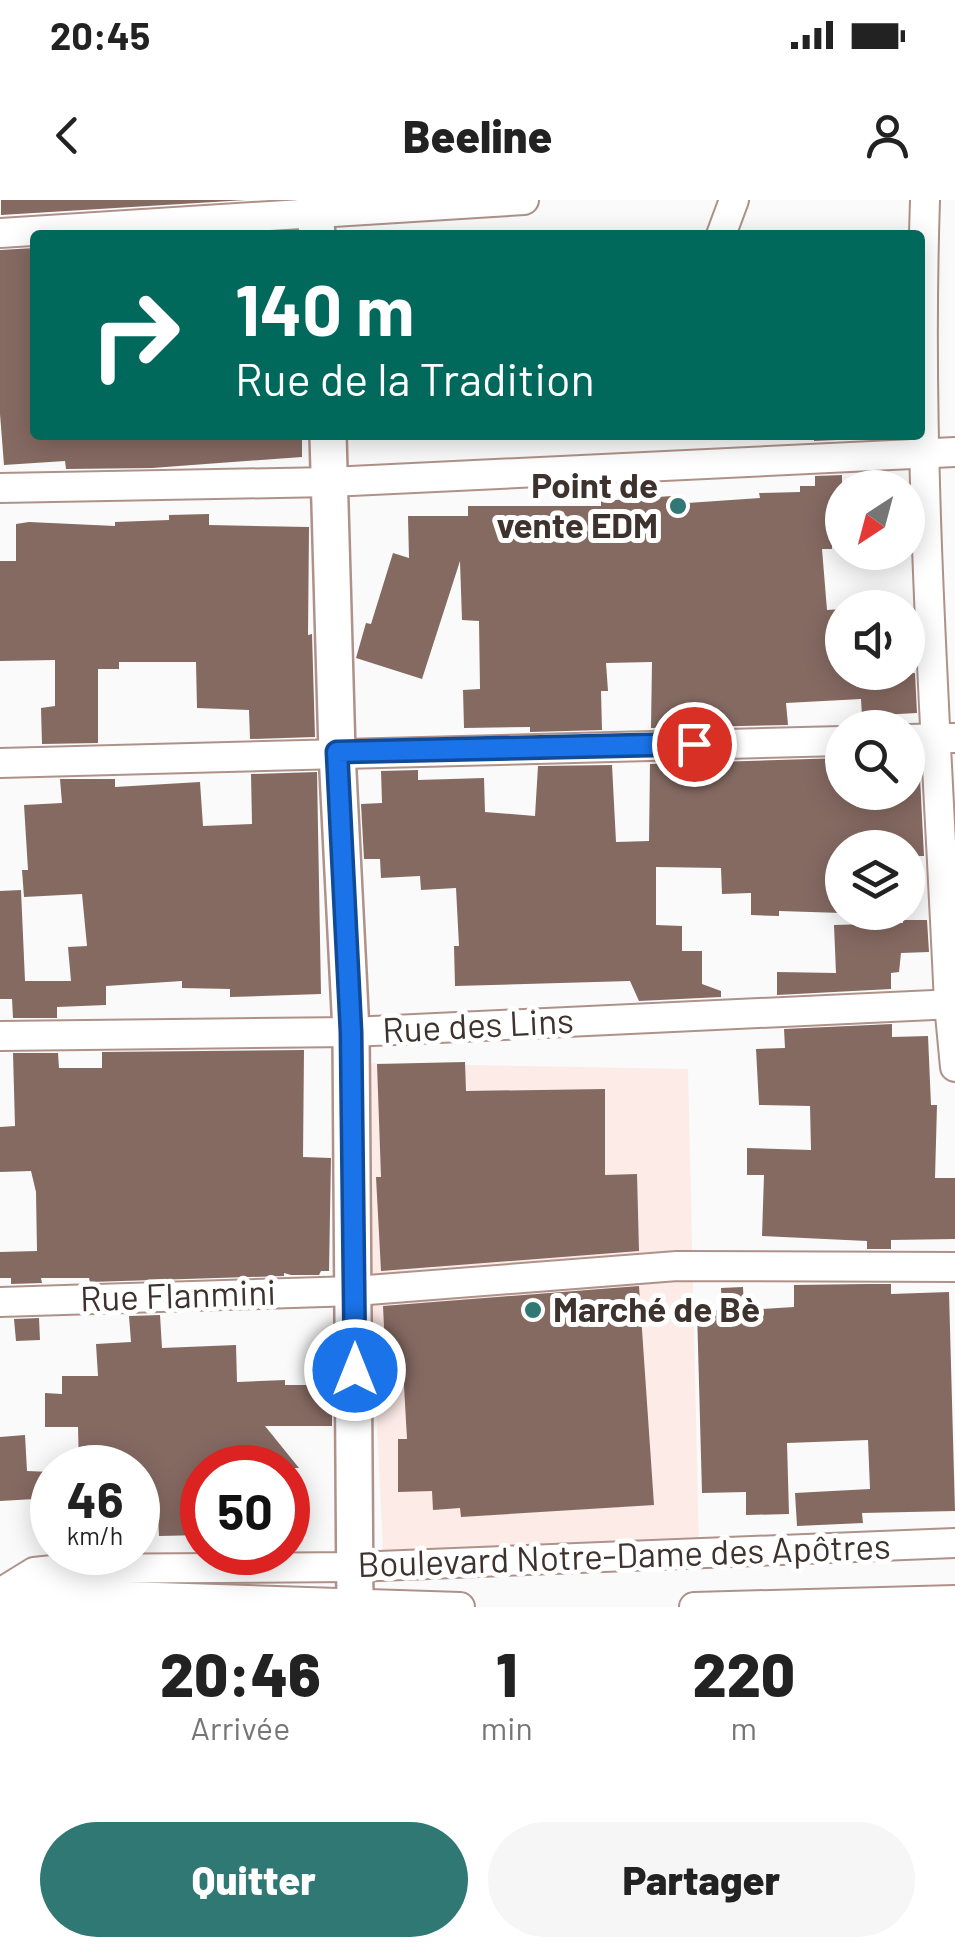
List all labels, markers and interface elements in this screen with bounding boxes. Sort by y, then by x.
text: 20:45 [50,12,150,58]
icon: back [40,108,95,163]
text: Beeline [403,108,552,162]
icon: person [860,108,915,163]
text: 140 m [235,266,414,350]
icon: right [70,270,200,400]
text: Rue de la Tradition [235,351,595,405]
place label: Point de vente EDM [496,463,658,545]
north arrow [825,470,925,570]
map controls [825,470,925,930]
marker: Point de vente EDM [667,495,689,517]
button: sound [825,590,925,690]
pin [652,702,737,787]
button: search [825,710,925,810]
icon: arrive [667,717,722,772]
button: layers [825,830,925,930]
street label: Rue des Lins [381,998,575,1050]
street label: Rue Flanmini [79,1270,277,1318]
place label: Marché de Bè [553,1287,760,1329]
marker: Marché de Bè [522,1299,544,1321]
position arrow [303,1318,407,1422]
speed limit sign: 50 [180,1445,310,1575]
text: 46 [66,1468,124,1528]
text: km/h [67,1520,123,1550]
street label: Boulevard Notre-Dame des Apôtres [357,1524,891,1584]
text: 20:46 [160,1637,321,1709]
text: 1 [496,1637,517,1709]
text: 220 [693,1637,795,1709]
text: Arrivée [191,1708,290,1746]
text: min [481,1708,533,1746]
text: m [731,1708,757,1746]
button: Quitter [40,1822,468,1937]
button: Partager [488,1822,915,1937]

